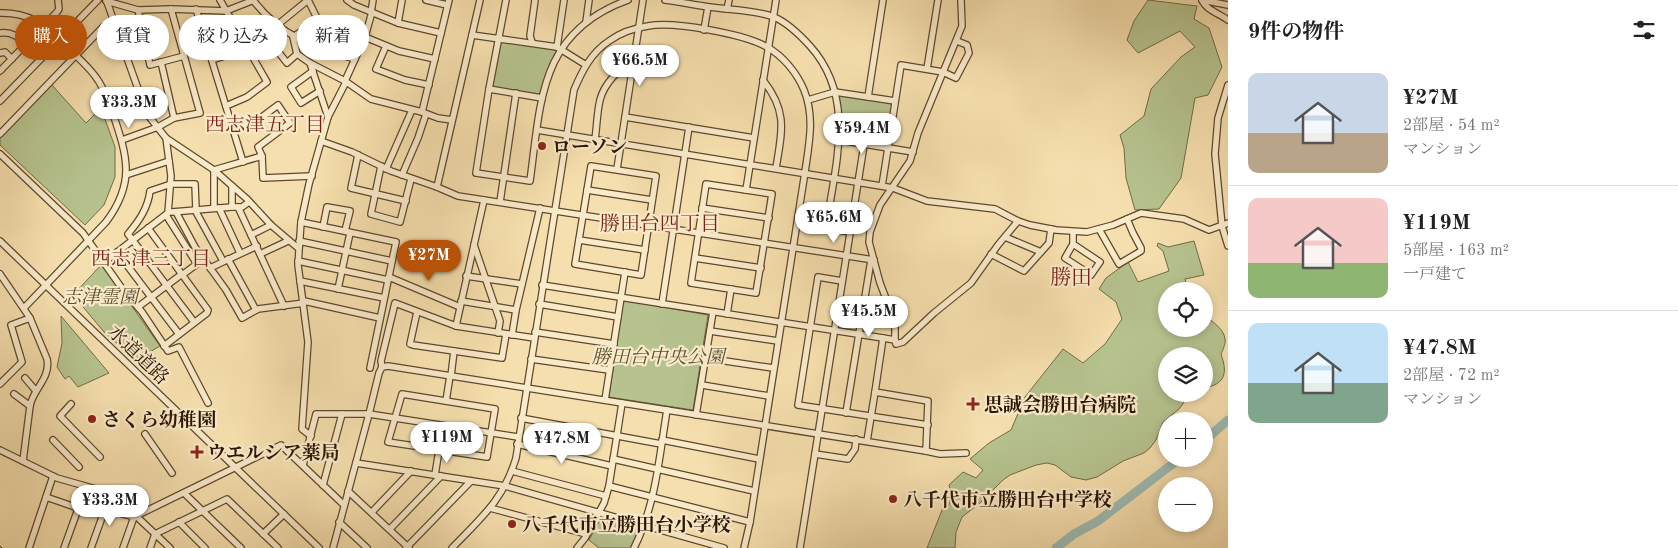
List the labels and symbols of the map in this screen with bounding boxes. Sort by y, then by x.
pin: ¥66.5M [599,44,681,87]
pin: ¥33.3M [88,86,170,129]
pin: ¥59.4M [821,112,903,155]
district label: 西志津五丁目 [205,114,325,136]
place label: ローソン [552,138,627,158]
marker: ローソン [536,140,548,152]
pin: ¥65.6M [793,202,875,244]
district label: 勝田台四丁目 [600,212,720,235]
pin: ¥27M [399,240,459,282]
district label: 西志津三丁目 [91,248,211,270]
district label: 勝田 [1050,266,1092,289]
park label: 志津霊園 [62,287,141,308]
pin: ¥45.5M [828,296,910,338]
street label: 水道道路 [103,321,173,389]
park label: 勝田台中央公園 [591,346,727,368]
place label: 思誠会勝田台病院 [984,394,1136,416]
marker: 思誠会勝田台病院 [966,397,980,411]
place label: さくら幼稚園 [102,409,216,431]
marker: さくら幼稚園 [86,413,98,425]
pin: ¥119M [412,422,482,464]
pin: ¥47.8M [521,422,603,465]
place label: ウエルシア薬局 [207,442,340,464]
marker: ウエルシア薬局 [191,446,203,458]
pin: ¥33.3M [69,484,151,527]
place label: 八千代市立勝田台中学校 [903,489,1112,511]
marker: 八千代市立勝田台中学校 [887,493,899,505]
place label: 八千代市立勝田台小学校 [522,514,731,536]
marker: 八千代市立勝田台小学校 [506,518,518,530]

